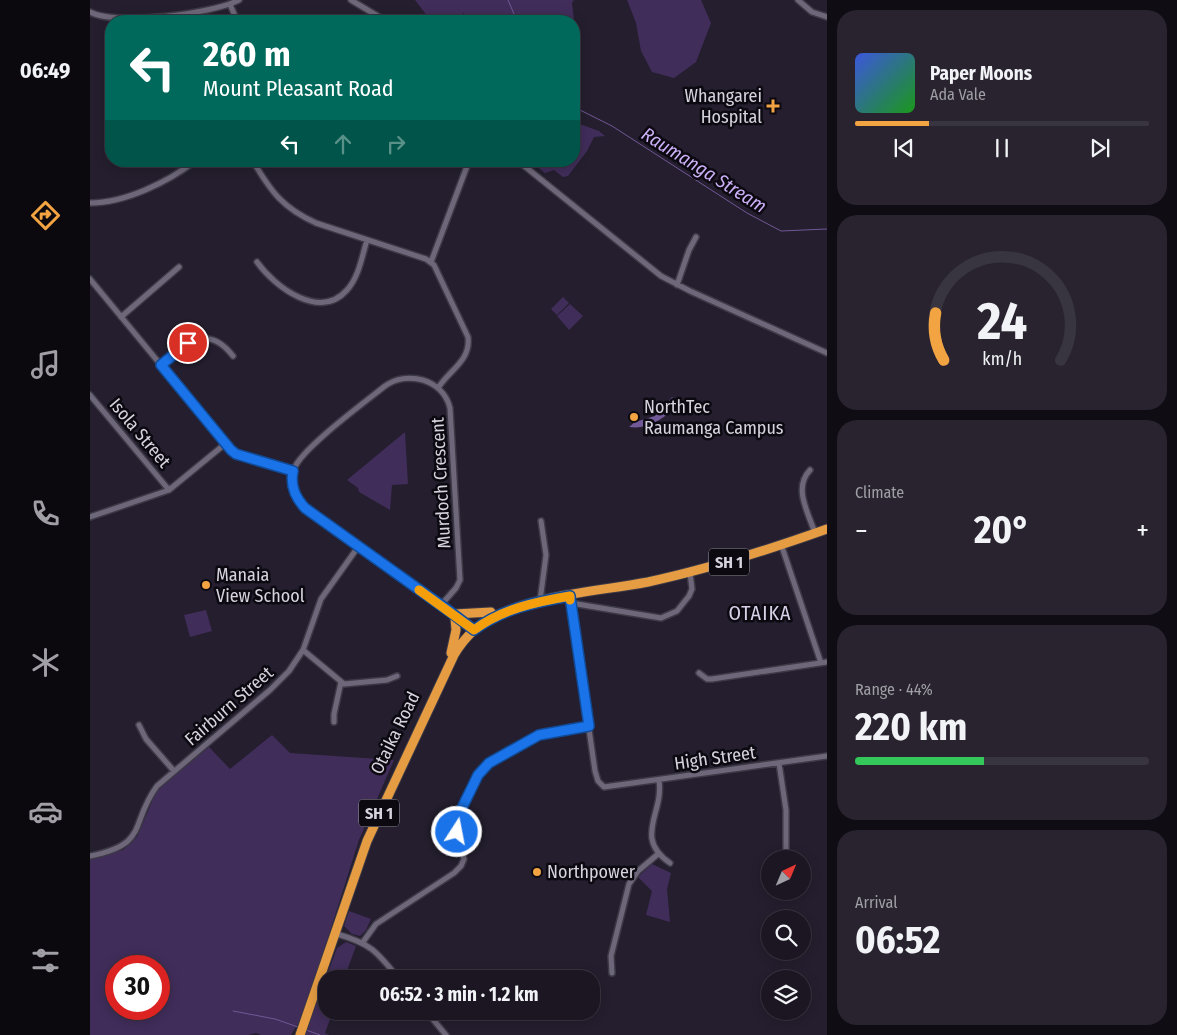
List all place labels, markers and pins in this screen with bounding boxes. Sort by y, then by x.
place label: Whangarei Hospital [685,85,762,128]
marker: Whangarei Hospital [766,99,780,113]
pin [167,322,209,364]
place label: NorthTec Raumanga Campus [644,396,784,439]
marker: NorthTec Raumanga Campus [628,411,640,423]
place label: Manaia View School [216,564,305,607]
marker: Manaia View School [200,579,212,591]
place label: Northpower [547,861,636,883]
marker: Northpower [531,866,543,878]

